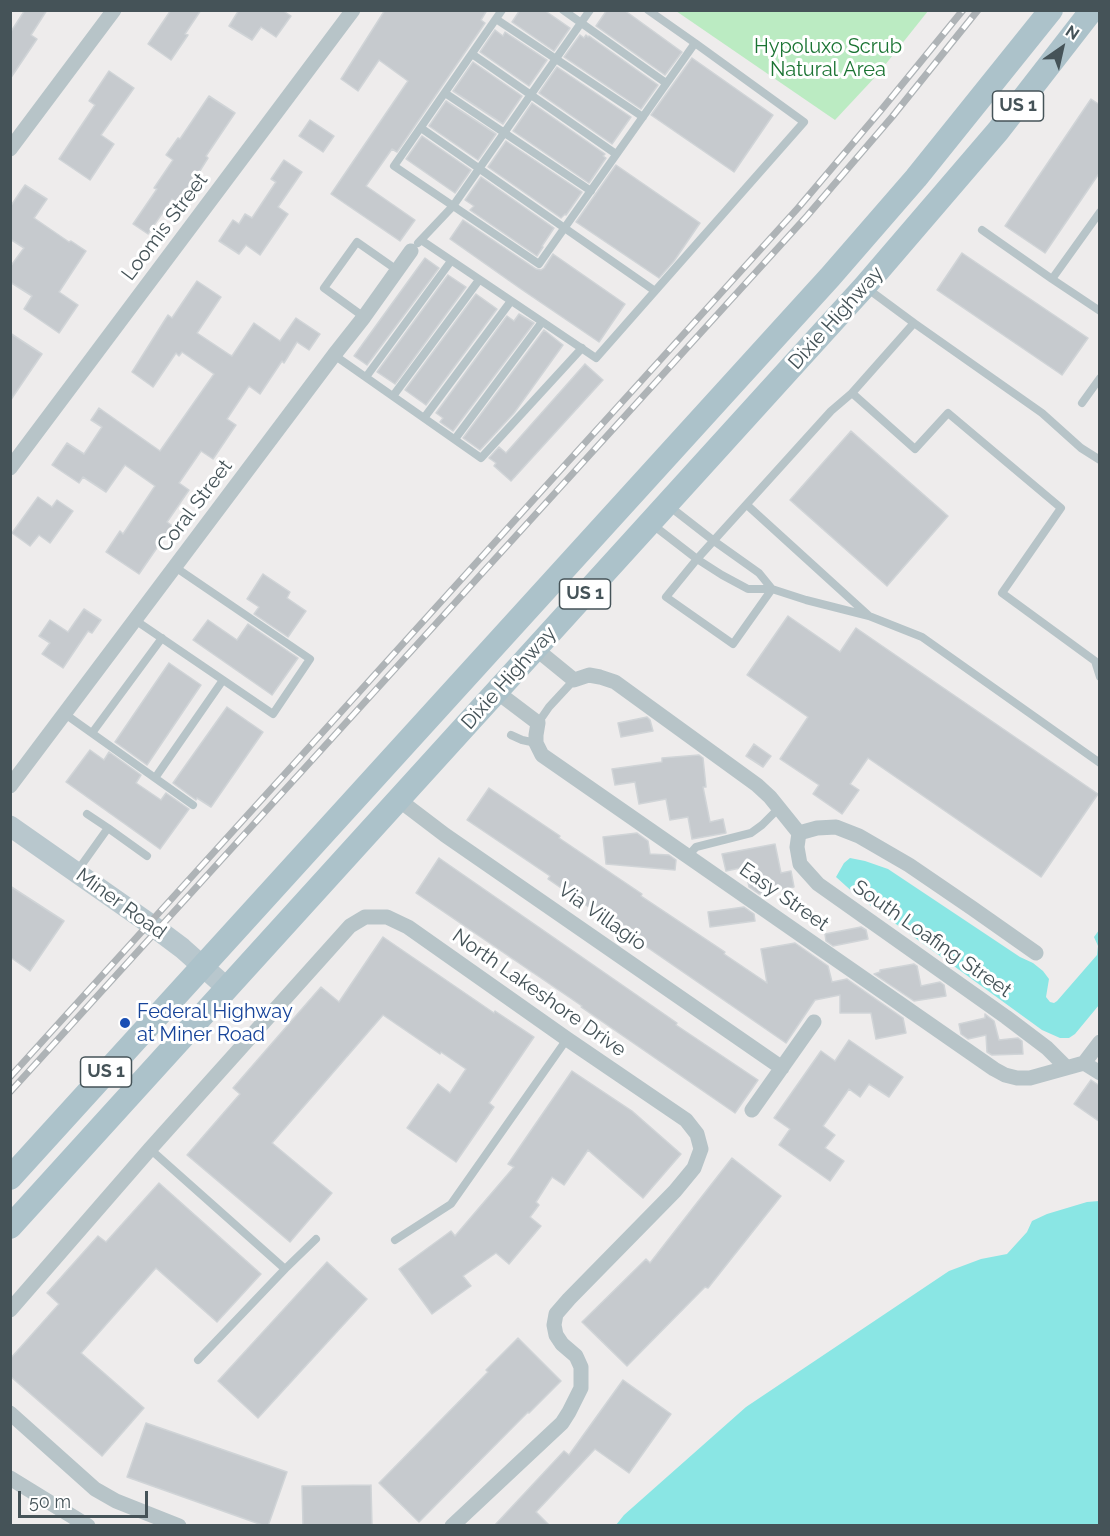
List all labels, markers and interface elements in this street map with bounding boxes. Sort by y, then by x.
north arrow [1032,18,1092,78]
text: N [1062,21,1083,44]
park label: Hypoluxo Scrub Natural Area [754,35,902,82]
road number: US 1 [992,91,1044,121]
street label: Loomis Street [117,169,213,285]
street label: Dixie Highway [783,262,889,374]
street label: Coral Street [152,455,238,557]
road number: US 1 [560,579,610,609]
street label: Dixie Highway [456,622,562,734]
street label: Easy Street [735,857,833,937]
street label: Miner Road [71,863,171,945]
street label: South Loafing Street [848,875,1016,1003]
street label: Via Villagio [553,878,651,956]
street label: North Lakeshore Drive [448,924,630,1062]
place label: Federal Highway at Miner Road [137,1000,293,1047]
marker: Federal Highway at Miner Road [118,1016,132,1030]
road number: US 1 [80,1057,132,1087]
scale bar [21,1479,152,1517]
text: 50 m [29,1491,71,1512]

